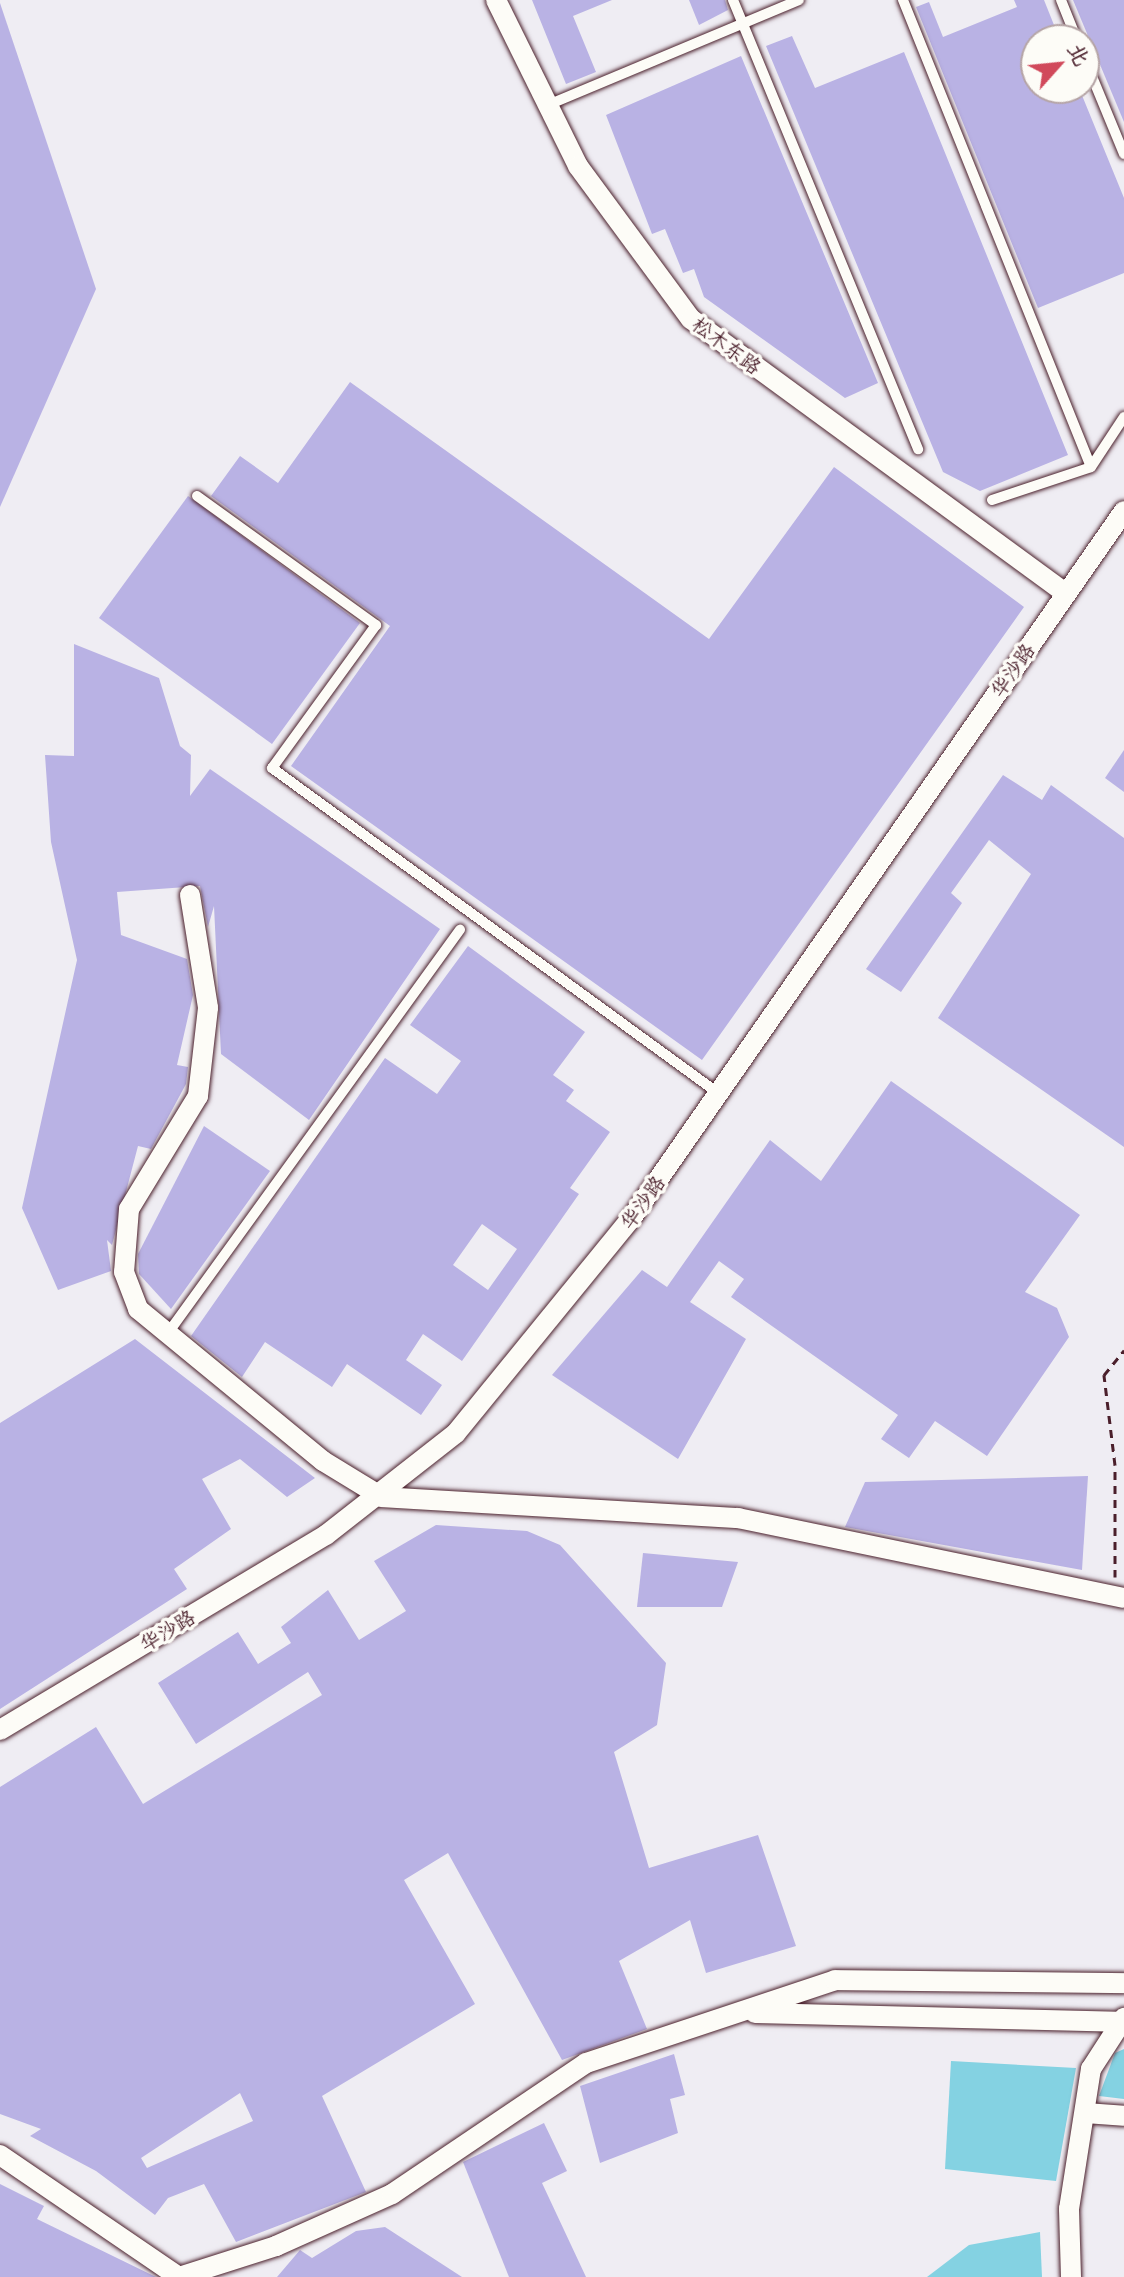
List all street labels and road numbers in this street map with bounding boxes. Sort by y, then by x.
street label: 松木东路 [688,311,766,379]
street label: 华沙路 [985,639,1039,701]
street label: 华沙路 [615,1171,669,1233]
street label: 华沙路 [135,1604,199,1656]

